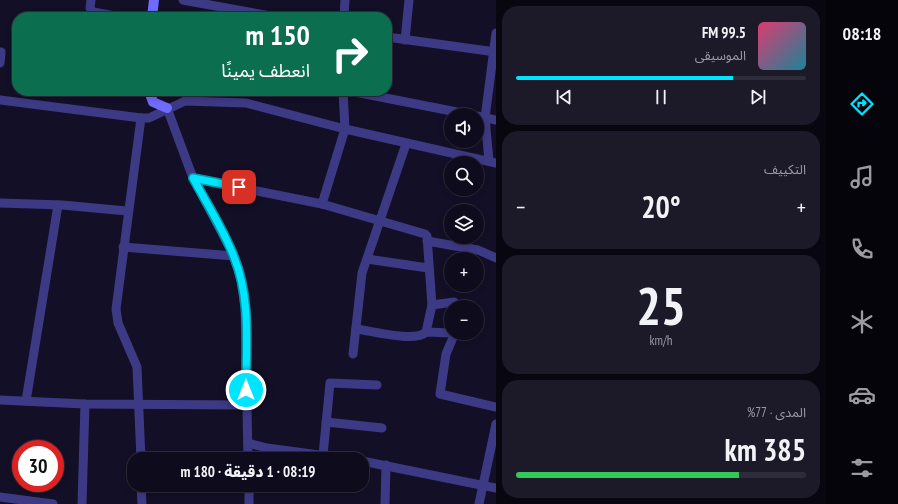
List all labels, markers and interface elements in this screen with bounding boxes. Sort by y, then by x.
text: 150 m [246,16,310,53]
text: 08:18 [843,22,881,45]
text: 99.5 FM [702,23,746,42]
icon: right [324,28,376,80]
text: الموسيقى [695,47,746,64]
text: انعطف يمينًا [221,59,310,82]
icon: previous [553,86,575,108]
icon: pause [650,86,672,108]
icon: next [747,86,769,108]
icon: directions [848,90,876,118]
map controls [444,108,484,340]
button: sound [444,108,484,148]
button: search [444,156,484,196]
text: التكييف [764,161,806,178]
icon: music [848,163,876,191]
pin [222,170,256,204]
icon: arrive [228,176,250,198]
text: 20° [641,187,681,226]
text: − [516,193,525,221]
text: + [797,193,806,221]
button: layers [444,204,484,244]
icon: phone [848,235,876,263]
button: + [444,252,484,292]
text: 25 [636,272,686,339]
button: − [444,300,484,340]
icon: climate [848,308,876,336]
text: km/h [649,332,673,349]
position arrow [225,369,267,411]
icon: car [848,381,876,409]
text: المدى · 77% [747,404,806,421]
text: 385 km [725,430,806,469]
speed limit sign: 30 [12,440,64,492]
icon: filters [848,454,876,482]
text: 08:19 · 1 دقيقة · 180 m [180,462,316,481]

